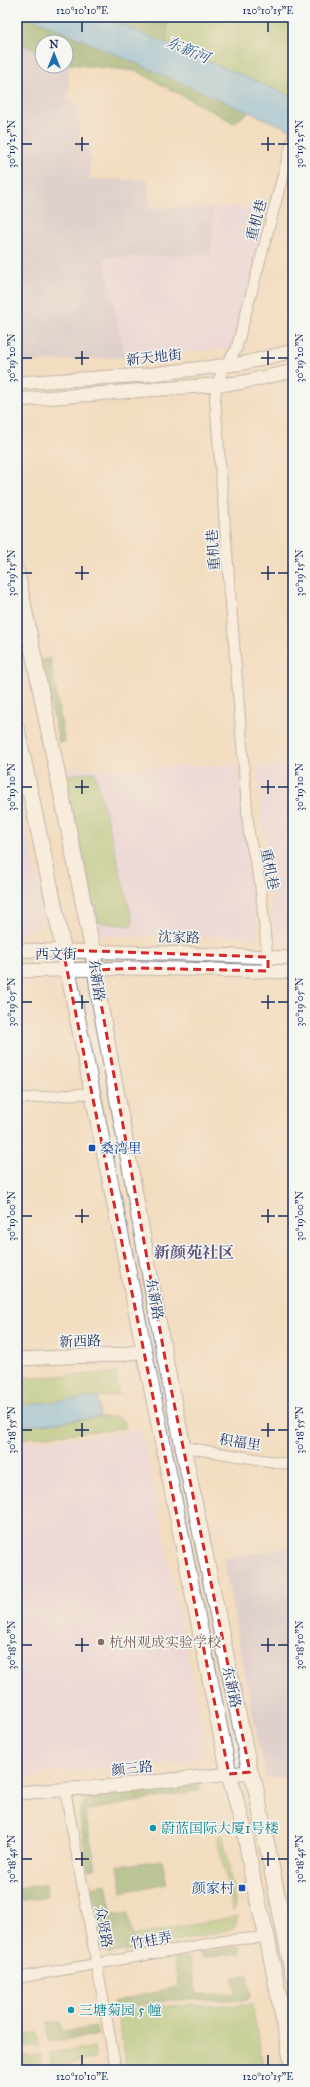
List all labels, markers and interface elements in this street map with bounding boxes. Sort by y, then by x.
text: 120°10'10"E [56,5,108,17]
text: 120°10'15"E [243,5,293,17]
water label: 东新河 [164,33,215,68]
north arrow [34,34,74,74]
text: N [49,38,59,51]
text: 30°19'25"N [6,120,18,168]
text: 30°19'25"N [294,120,306,168]
street label: 重机巷 [243,198,270,243]
text: 30°19'20"N [6,333,18,383]
text: 30°19'20"N [294,333,306,383]
street label: 新天地街 [125,346,183,369]
street label: 重机巷 [204,528,223,572]
text: 30°19'15"N [6,549,18,596]
text: 30°19'15"N [294,549,306,596]
text: 30°19'10"N [6,762,18,811]
text: 30°19'10"N [294,762,306,811]
street label: 重机巷 [257,847,282,891]
street label: 沈家路 [158,928,200,947]
street label: 西文街 [35,946,77,963]
street label: 东新路 [85,958,108,1002]
text: 30°19'05"N [6,977,18,1026]
text: 30°19'05"N [294,977,306,1026]
place label: 桑湾里 [100,1140,142,1157]
marker: 桑湾里 [87,1143,97,1153]
text: 30°19'00"N [6,1191,18,1241]
text: 30°19'00"N [294,1191,306,1241]
district label: 新颜苑社区 [154,1243,234,1262]
street label: 东新路 [142,1277,167,1321]
street label: 新西路 [59,1332,101,1351]
text: 30°18'55"N [6,1406,18,1454]
text: 30°18'55"N [294,1406,306,1454]
street label: 积福里 [218,1431,262,1454]
text: 30°18'50"N [6,1620,18,1669]
text: 30°18'50"N [294,1620,306,1669]
place label: 杭州观成实验学校 [109,1634,221,1651]
marker: 杭州观成实验学校 [96,1637,106,1647]
street label: 东新路 [219,1665,244,1709]
street label: 颜三路 [110,1758,154,1779]
place label: 蔚蓝国际大厦1号楼 [161,1820,279,1837]
marker: 蔚蓝国际大厦1号楼 [148,1823,158,1833]
text: 30°18'45"N [6,1834,18,1883]
text: 30°18'45"N [294,1834,306,1883]
place label: 颜家村 [192,1880,234,1897]
marker: 颜家村 [237,1883,247,1893]
street label: 众贤路 [91,1905,116,1949]
street label: 竹桂弄 [129,1928,173,1953]
place label: 三塘菊园 5 幢 [79,2002,162,2019]
marker: 三塘菊园 5 幢 [66,2005,76,2015]
text: 120°10'10"E [56,2071,108,2083]
text: 120°10'15"E [243,2071,293,2083]

